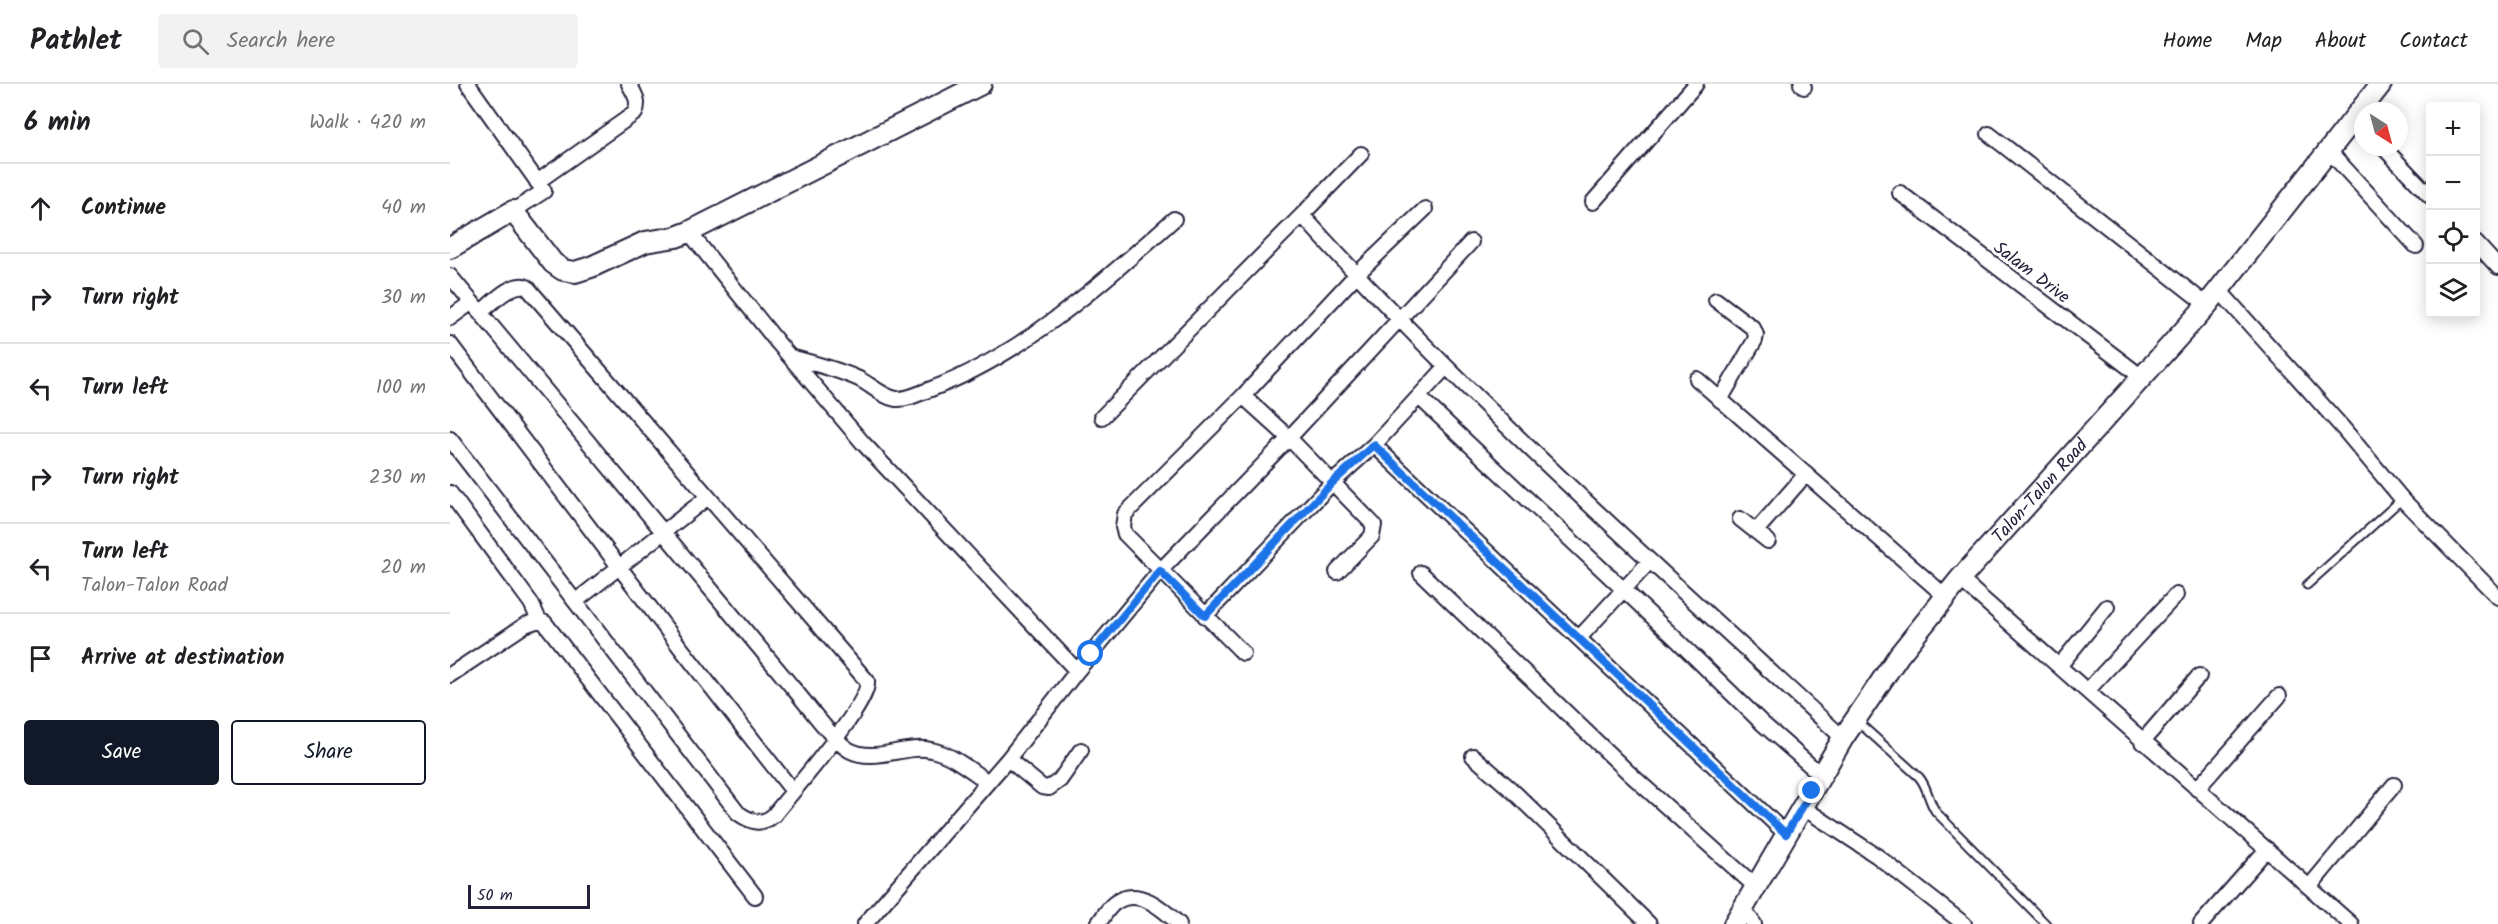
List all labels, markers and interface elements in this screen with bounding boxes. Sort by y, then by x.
search box [158,14,578,68]
text: Pathlet [30,19,122,64]
text: Search here [227,24,335,59]
icon: search [179,25,212,58]
text: Home [2163,25,2212,58]
text: Map [2245,25,2282,58]
text: About [2315,25,2366,58]
text: Contact [2399,25,2468,58]
text: 6 min [24,102,91,144]
north arrow [2354,102,2408,156]
map controls [2426,102,2480,318]
button: + [2426,102,2480,156]
text: Walk · 420 m [309,107,426,139]
button: − [2426,156,2480,210]
text: Continue [81,191,166,226]
icon: ahead [24,192,57,225]
text: 40 m [381,192,426,224]
button: locate [2426,210,2480,264]
street label: Salam Drive [1986,235,2076,312]
button: layers [2426,264,2480,318]
text: Turn right [81,281,179,316]
icon: right [24,282,57,315]
text: 30 m [381,282,426,314]
text: Turn left [81,371,168,406]
icon: left [24,372,57,405]
text: 100 m [376,372,426,404]
street label: Talon-Talon Road [1986,432,2096,551]
text: Turn right [81,461,179,496]
icon: right [24,462,57,495]
text: 230 m [369,462,426,494]
text: Turn left [81,535,168,570]
icon: left [24,552,57,585]
text: 20 m [380,552,426,584]
text: Talon-Talon Road [81,570,228,602]
route start [1077,640,1103,666]
text: Arrive at destination [81,641,284,676]
icon: arrive [24,642,57,675]
button: Save [24,720,219,785]
button: Share [231,720,426,785]
route end [1798,777,1824,803]
scale bar [468,882,590,910]
text: 50 m [477,883,513,908]

